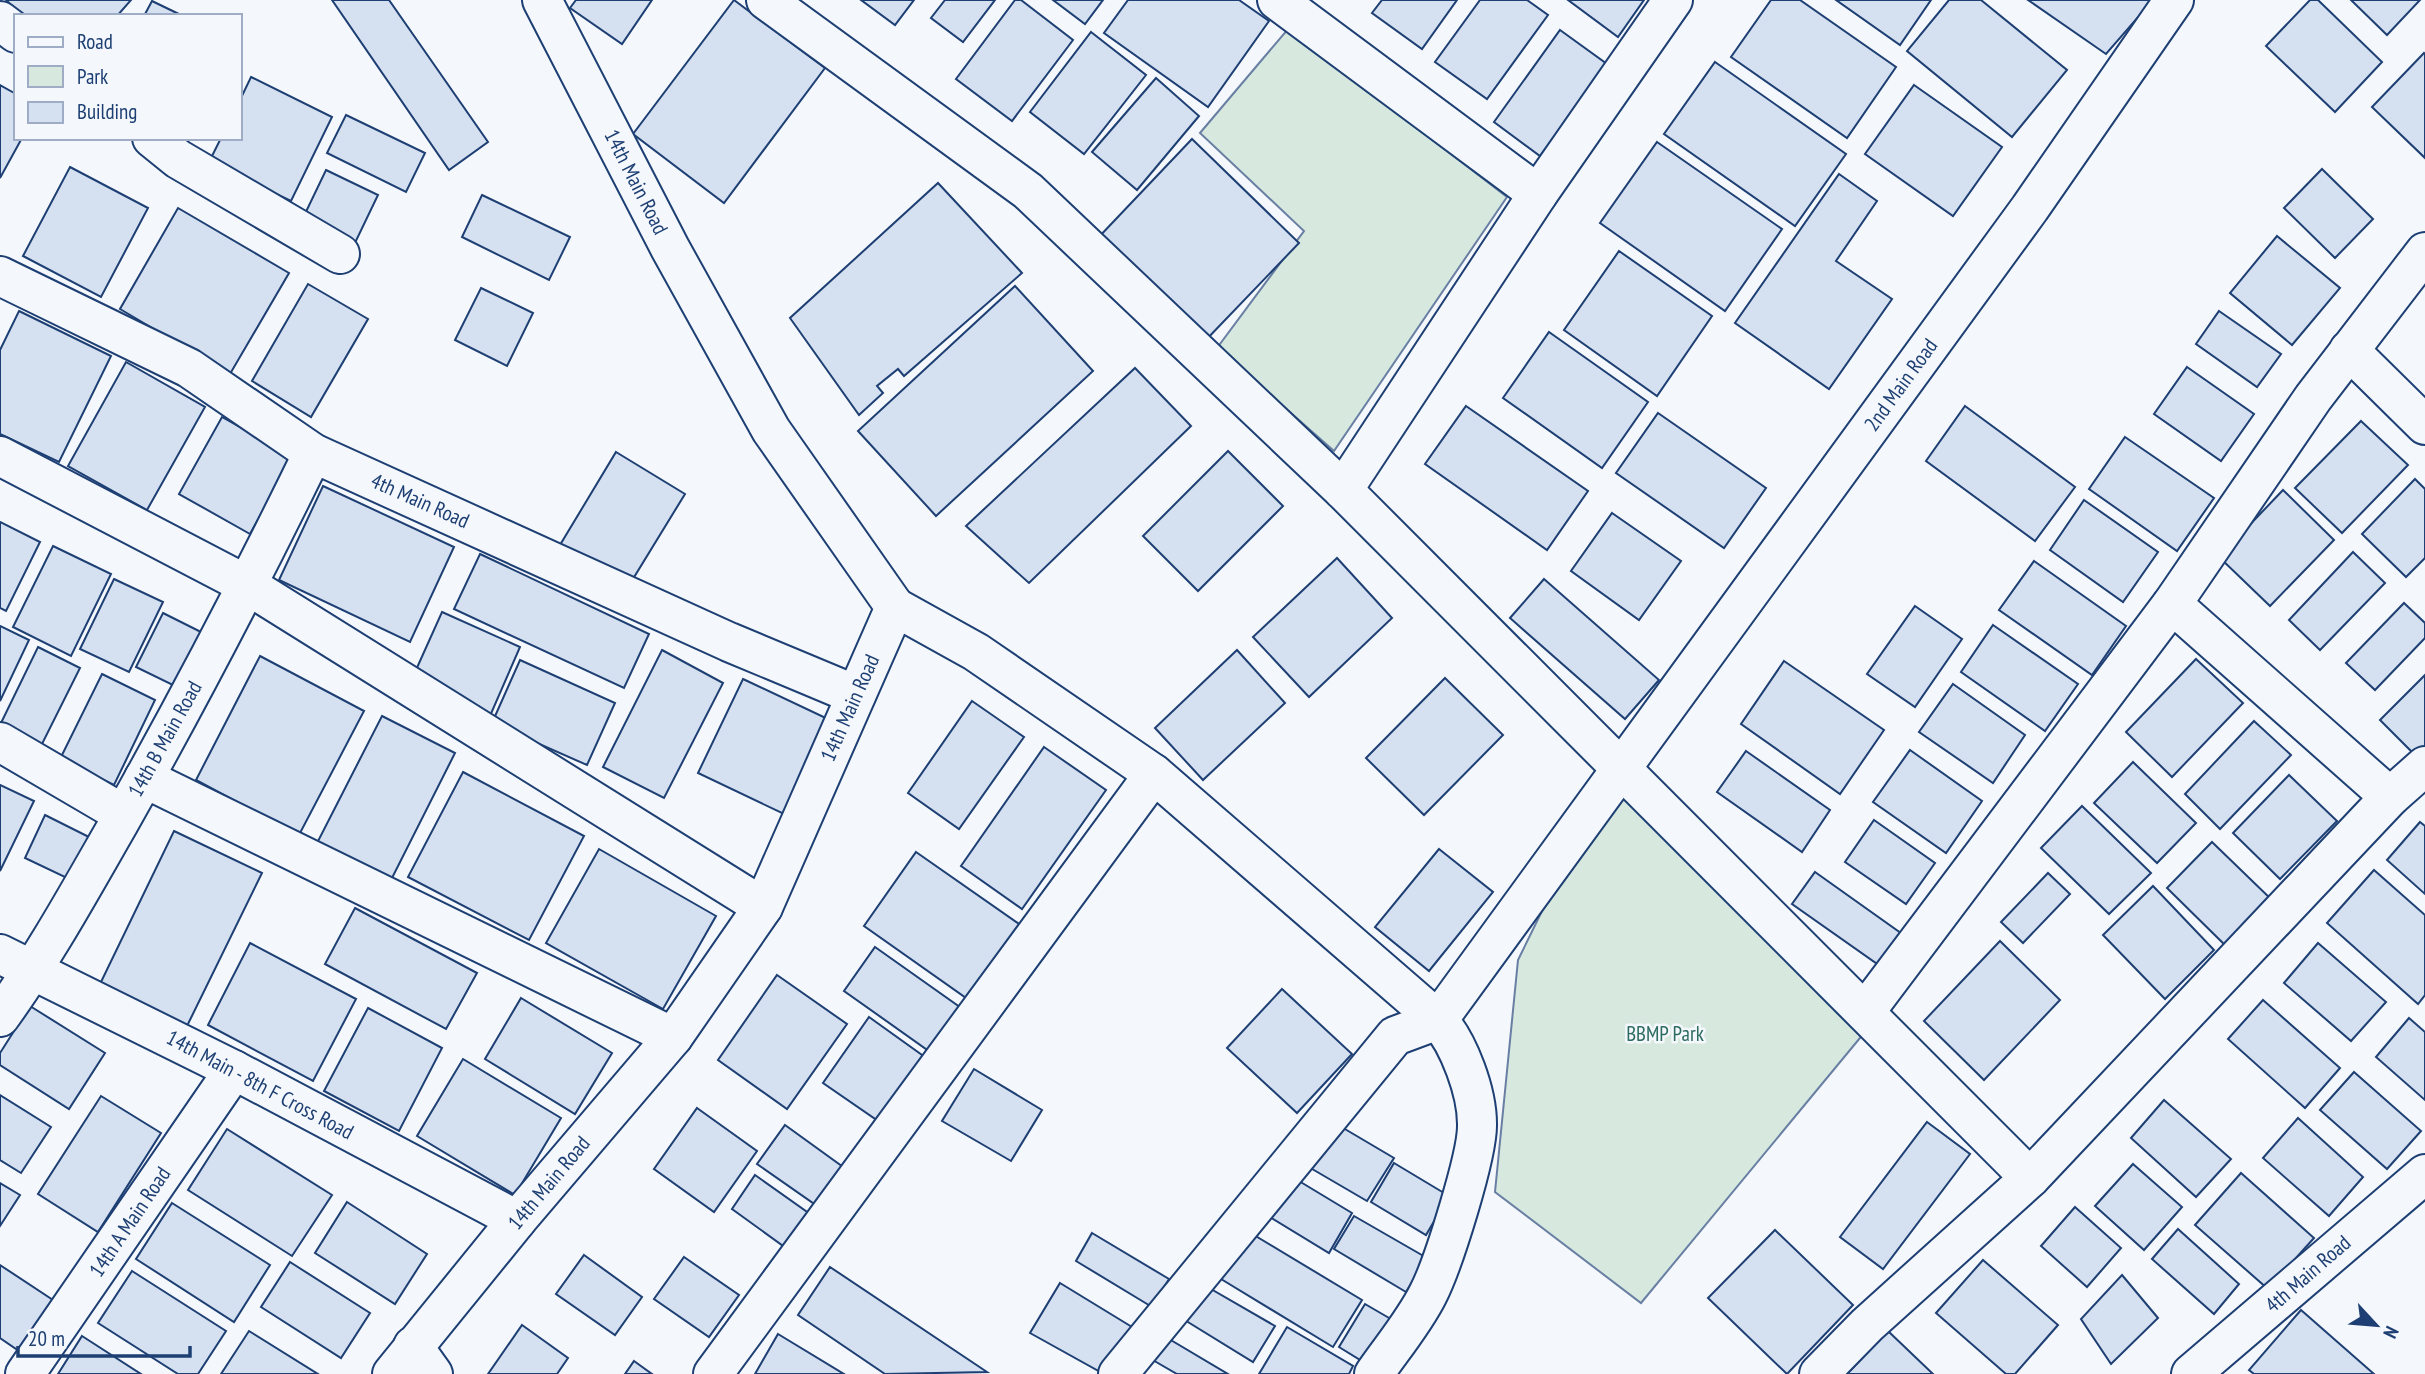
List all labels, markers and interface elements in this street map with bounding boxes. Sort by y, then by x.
legend [14,14,242,140]
text: Road [77,28,113,55]
text: Park [77,63,108,90]
text: Building [77,98,137,125]
street label: 14th Main Road [598,125,674,239]
street label: 2nd Main Road [1858,333,1943,436]
street label: 4th Main Road [367,467,474,534]
street label: 14th Main Road [814,650,885,765]
street label: 14th B Main Road [122,676,208,802]
park label: BBMP Park [1626,1020,1704,1047]
street label: 14th Main - 8th F Cross Road [162,1024,358,1145]
street label: 14th Main Road [502,1130,596,1235]
street label: 14th A Main Road [83,1161,176,1282]
street label: 4th Main Road [2259,1229,2356,1318]
north arrow [2341,1290,2411,1360]
scale bar [18,1314,189,1358]
text: N [2378,1323,2404,1342]
text: 20 m [28,1325,65,1352]

